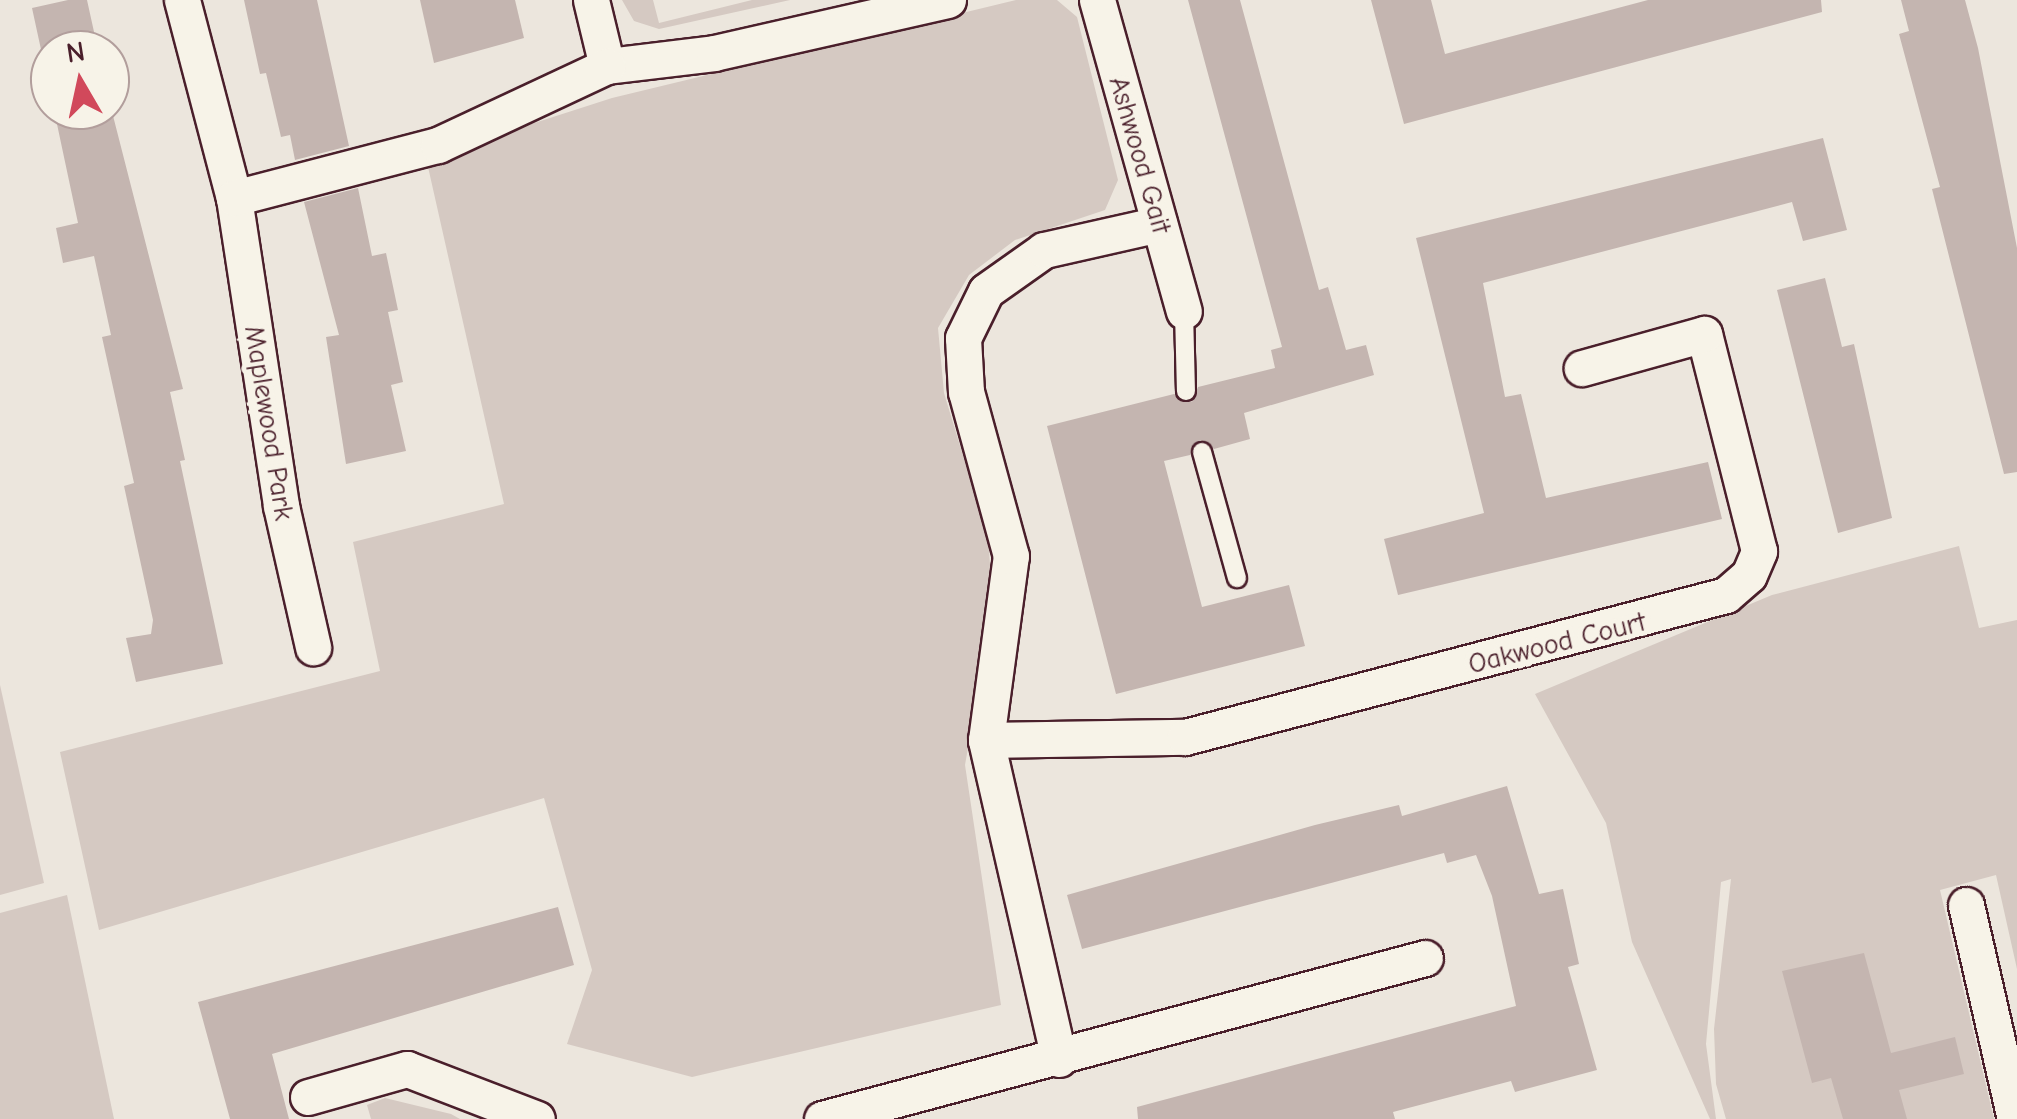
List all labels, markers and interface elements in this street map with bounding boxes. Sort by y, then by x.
north arrow [30,30,130,130]
text: N [64,35,87,70]
street label: Ashwood Gait [1102,73,1178,237]
street label: Maplewood Park [237,323,301,523]
street label: Oakwood Court [1465,605,1649,681]

